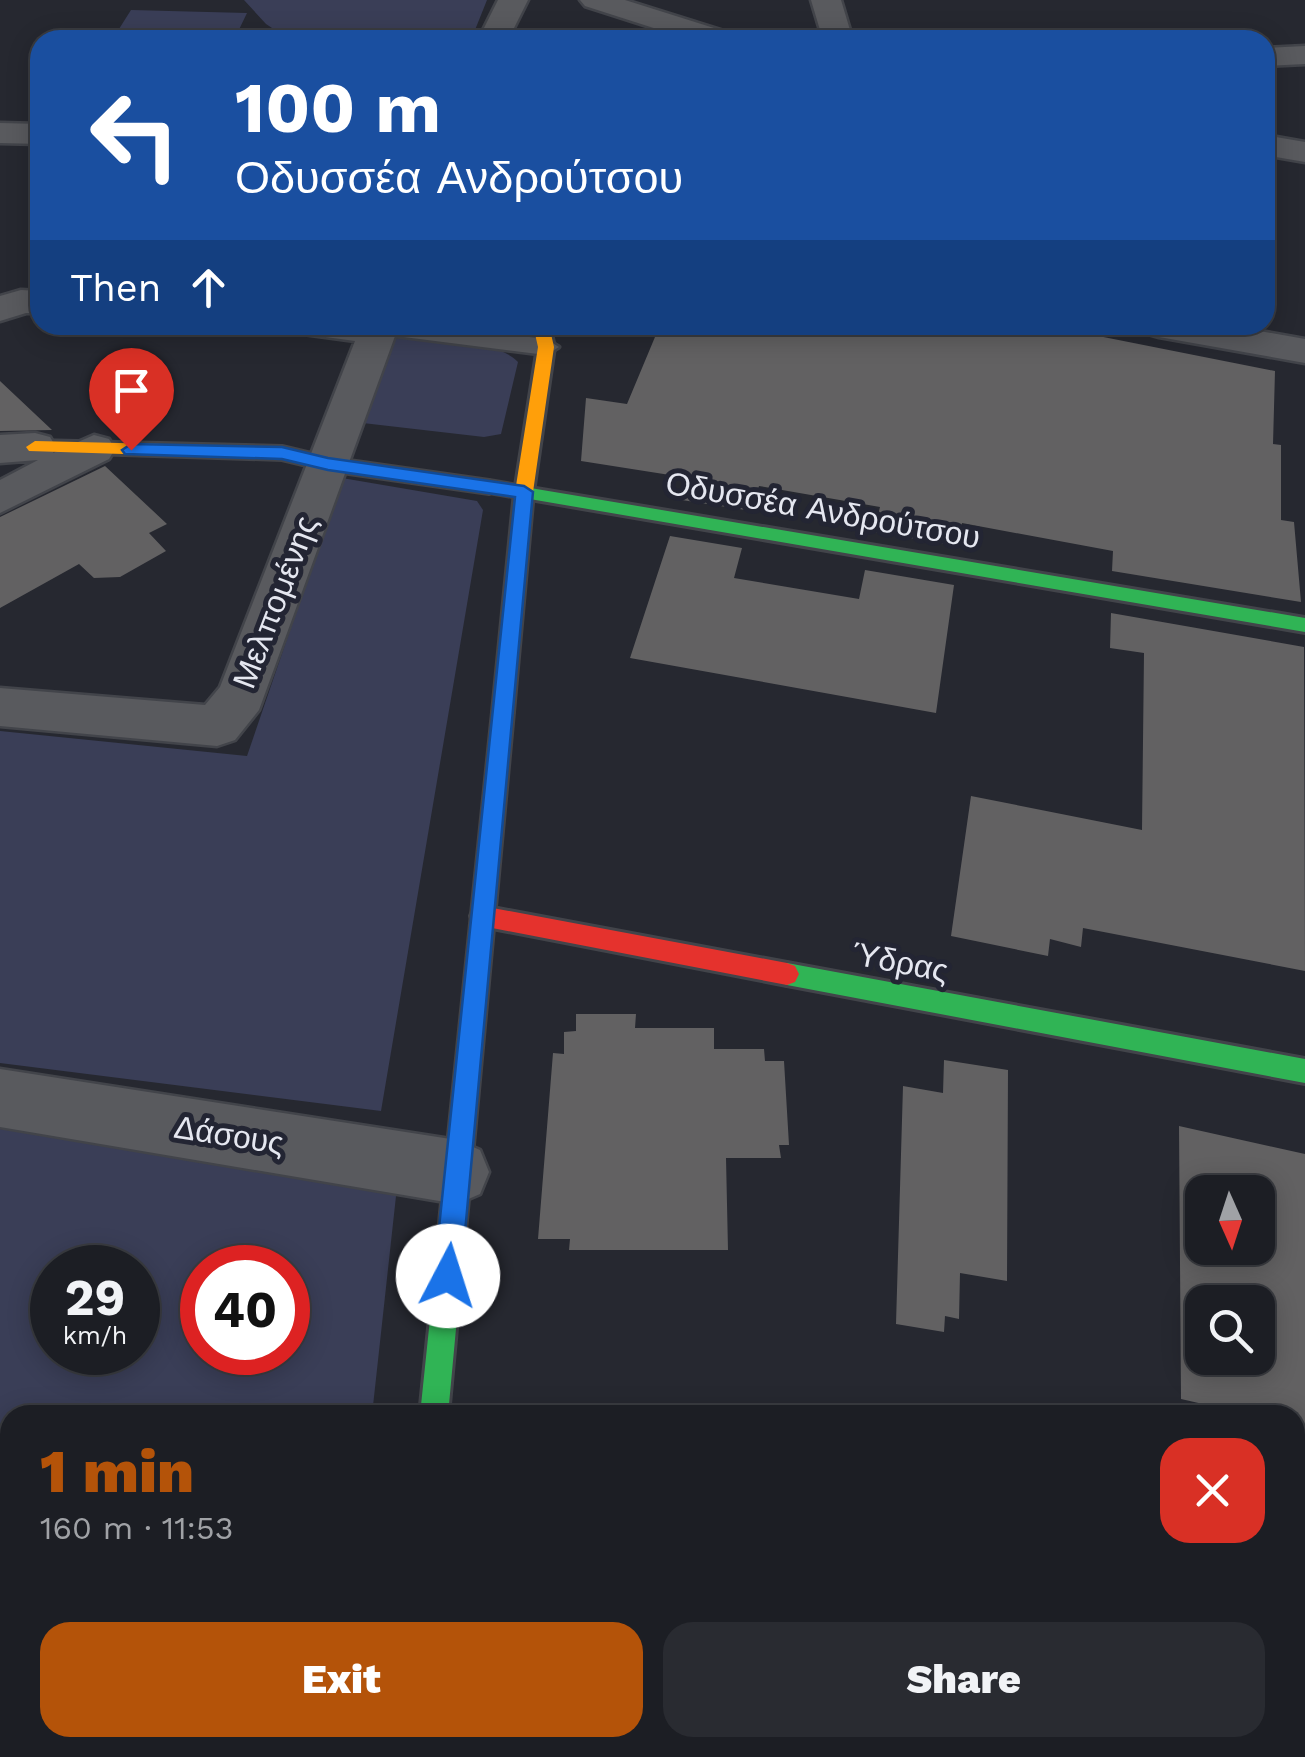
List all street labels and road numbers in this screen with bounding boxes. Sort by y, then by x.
street label: Οδυσσέα Ανδρούτσου [663,464,983,556]
street label: Μελπομένης [225,510,325,694]
street label: Ύδρας [849,934,951,990]
street label: Δάσους [172,1108,286,1162]

